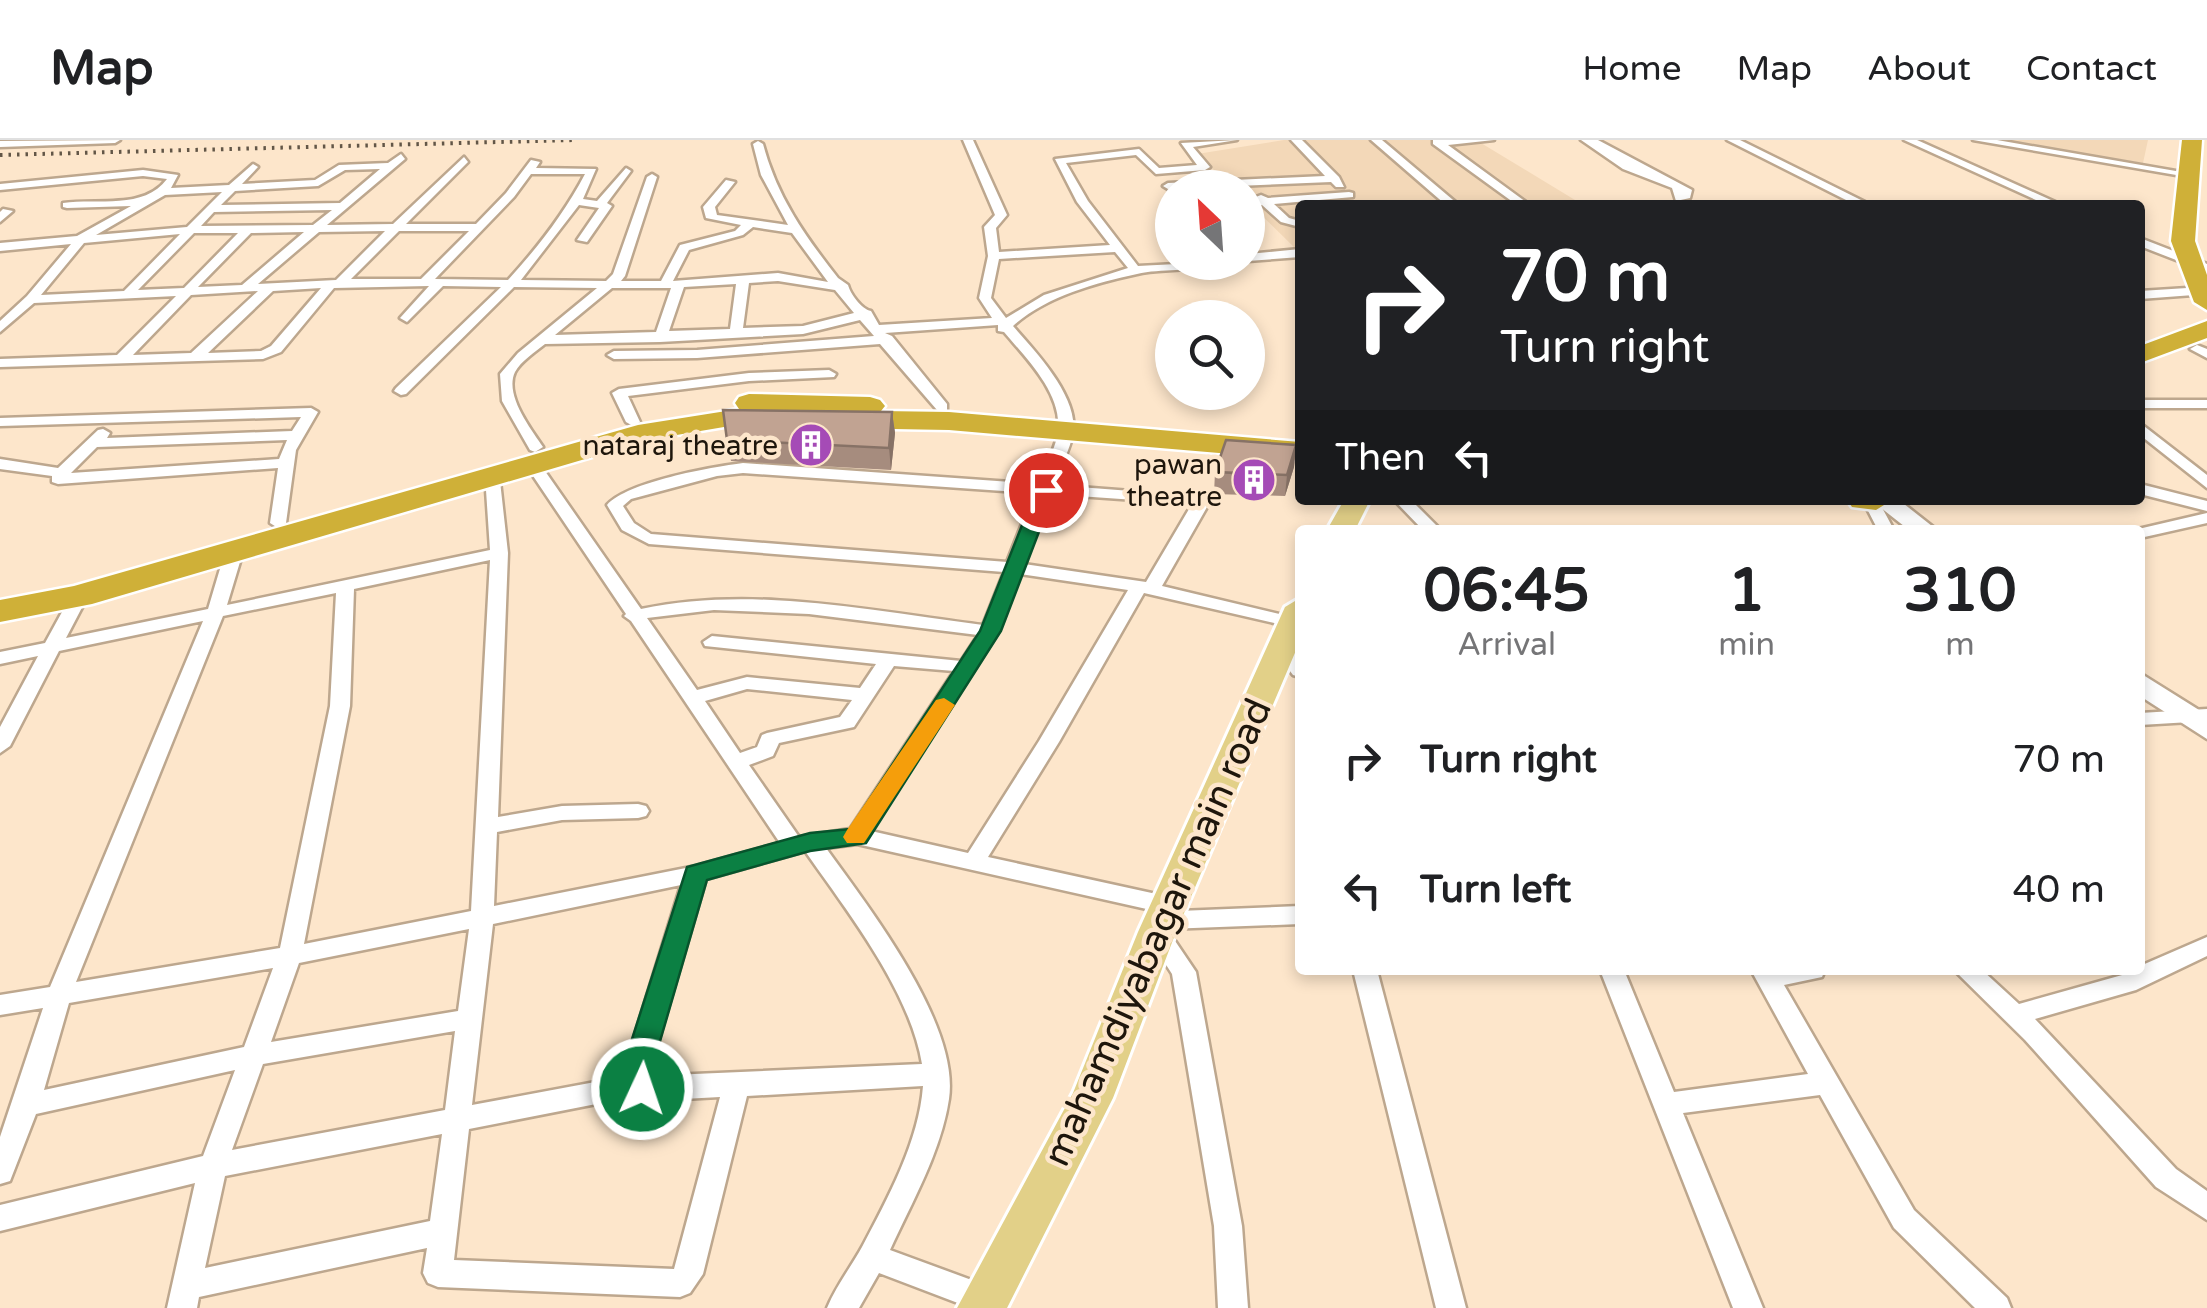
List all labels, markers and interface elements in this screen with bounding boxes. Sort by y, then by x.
text: Map [50,40,154,98]
text: Home [1582,48,1681,90]
text: Map [1736,48,1812,90]
text: About [1867,48,1971,90]
text: Contact [2026,48,2157,90]
north arrow [1155,170,1265,280]
map controls [1155,170,1265,410]
text: 70 m [1500,236,1670,320]
icon: right [1335,240,1465,370]
button: search [1155,300,1265,410]
text: Turn right [1500,321,1709,375]
building icon: nataraj theatre [788,422,834,468]
place label: nataraj theatre [582,429,778,463]
icon: left [1446,430,1501,485]
text: Then [1335,435,1426,481]
pin [1004,448,1089,533]
place label: pawan theatre [1126,448,1222,514]
building icon: pawan theatre [1231,457,1277,503]
icon: arrive [1019,463,1074,518]
text: 06:45 [1423,555,1590,627]
text: 1 [1728,555,1765,627]
text: 310 [1903,555,2017,627]
text: Arrival [1457,626,1556,664]
text: min [1718,626,1775,664]
text: m [1945,626,1975,664]
street label: mahamdiyabagar main road [1034,692,1282,1173]
icon: right [1335,733,1390,788]
text: Turn right [1420,737,1597,783]
text: 70 m [2013,737,2105,783]
icon: left [1335,863,1390,918]
text: Turn left [1420,867,1571,913]
text: 40 m [2013,867,2105,913]
position arrow [590,1037,694,1141]

